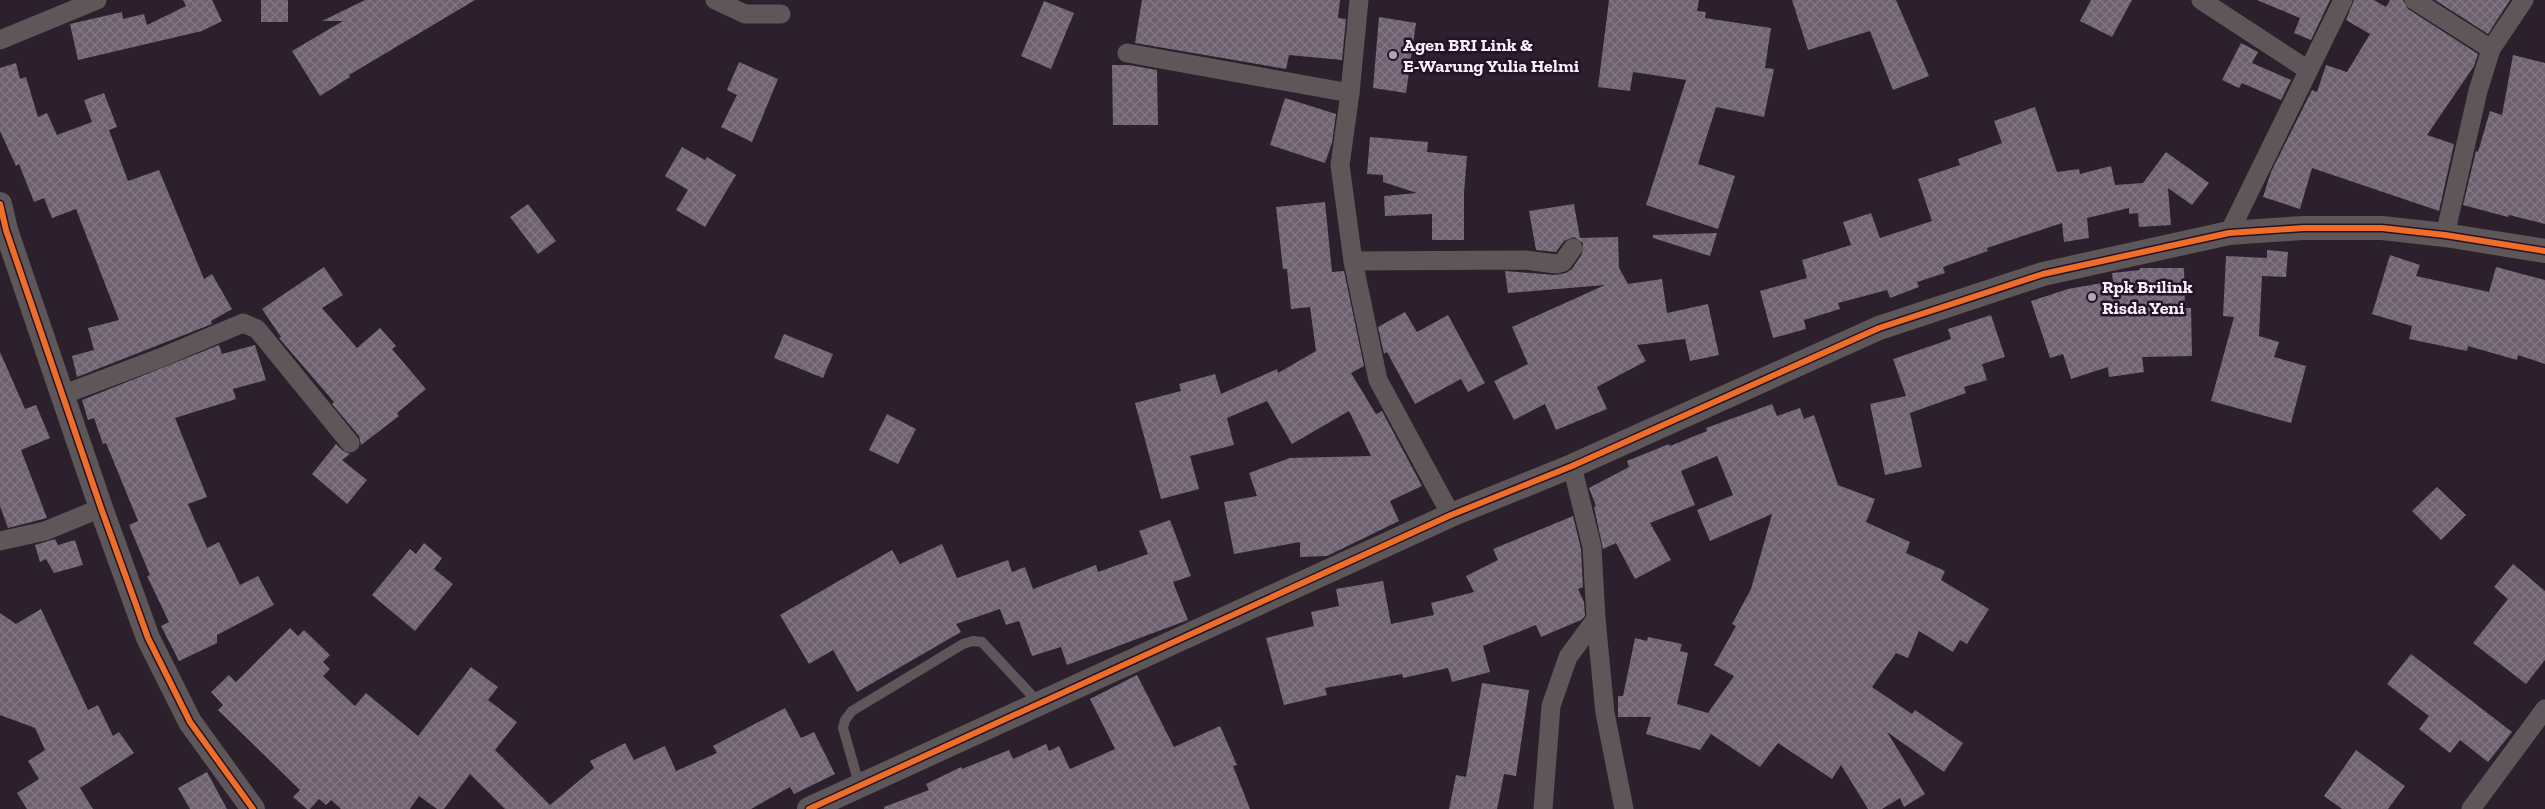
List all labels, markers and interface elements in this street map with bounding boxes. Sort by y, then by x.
place label: Agen BRI Link & E-Warung Yulia Helmi [1403,34,1580,77]
marker: Agen BRI Link & E-Warung Yulia Helmi [1387,49,1399,61]
place label: Rpk Brilink Risda Yeni [2102,276,2193,319]
marker: Rpk Brilink Risda Yeni [2086,291,2098,303]

